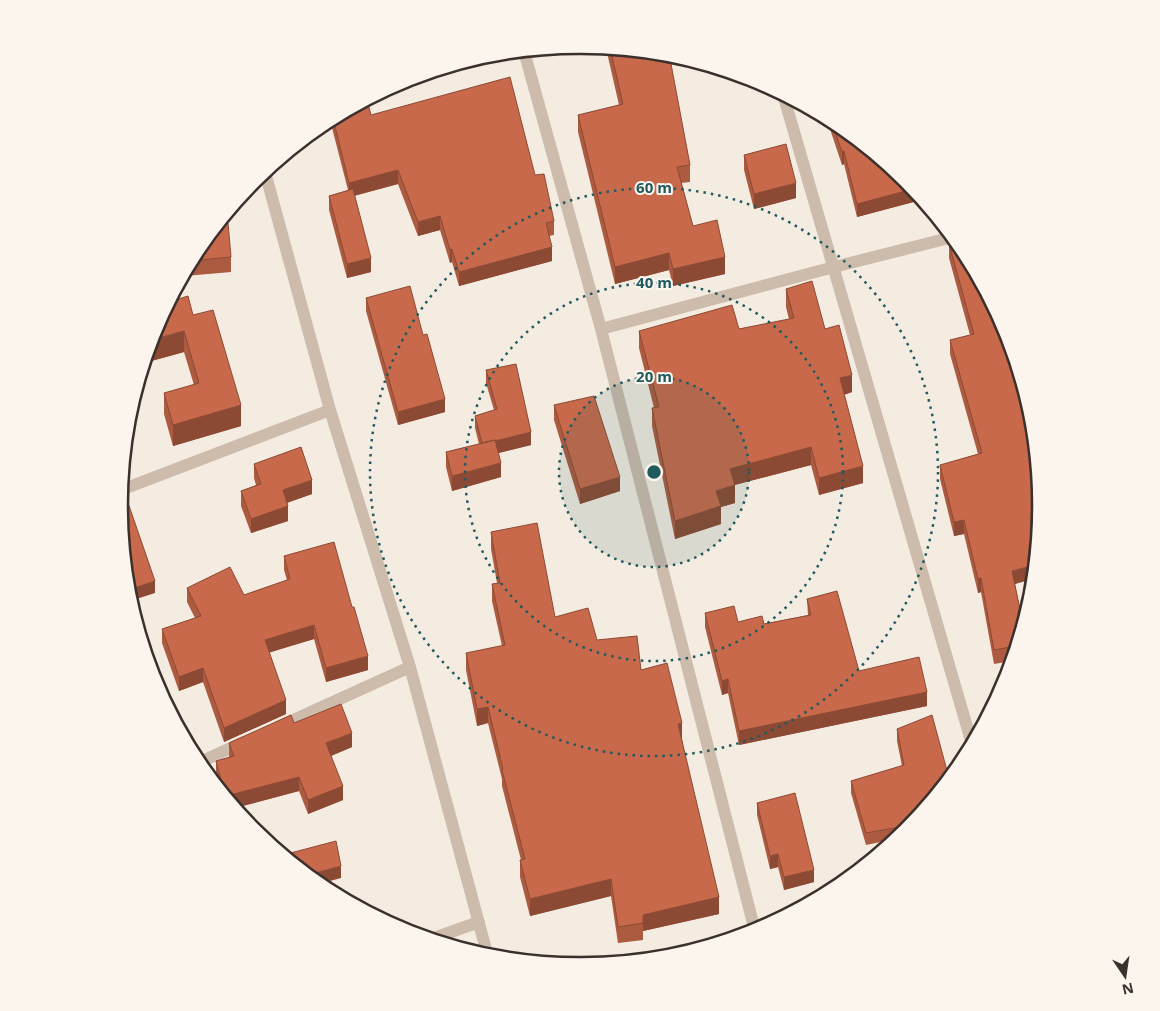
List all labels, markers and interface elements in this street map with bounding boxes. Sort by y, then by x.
text: 60 m [636,177,672,197]
text: 40 m [636,272,672,292]
text: 20 m [636,366,672,386]
centre of rings [645,463,663,481]
north arrow [1100,951,1150,1001]
text: N [1120,979,1136,1000]

